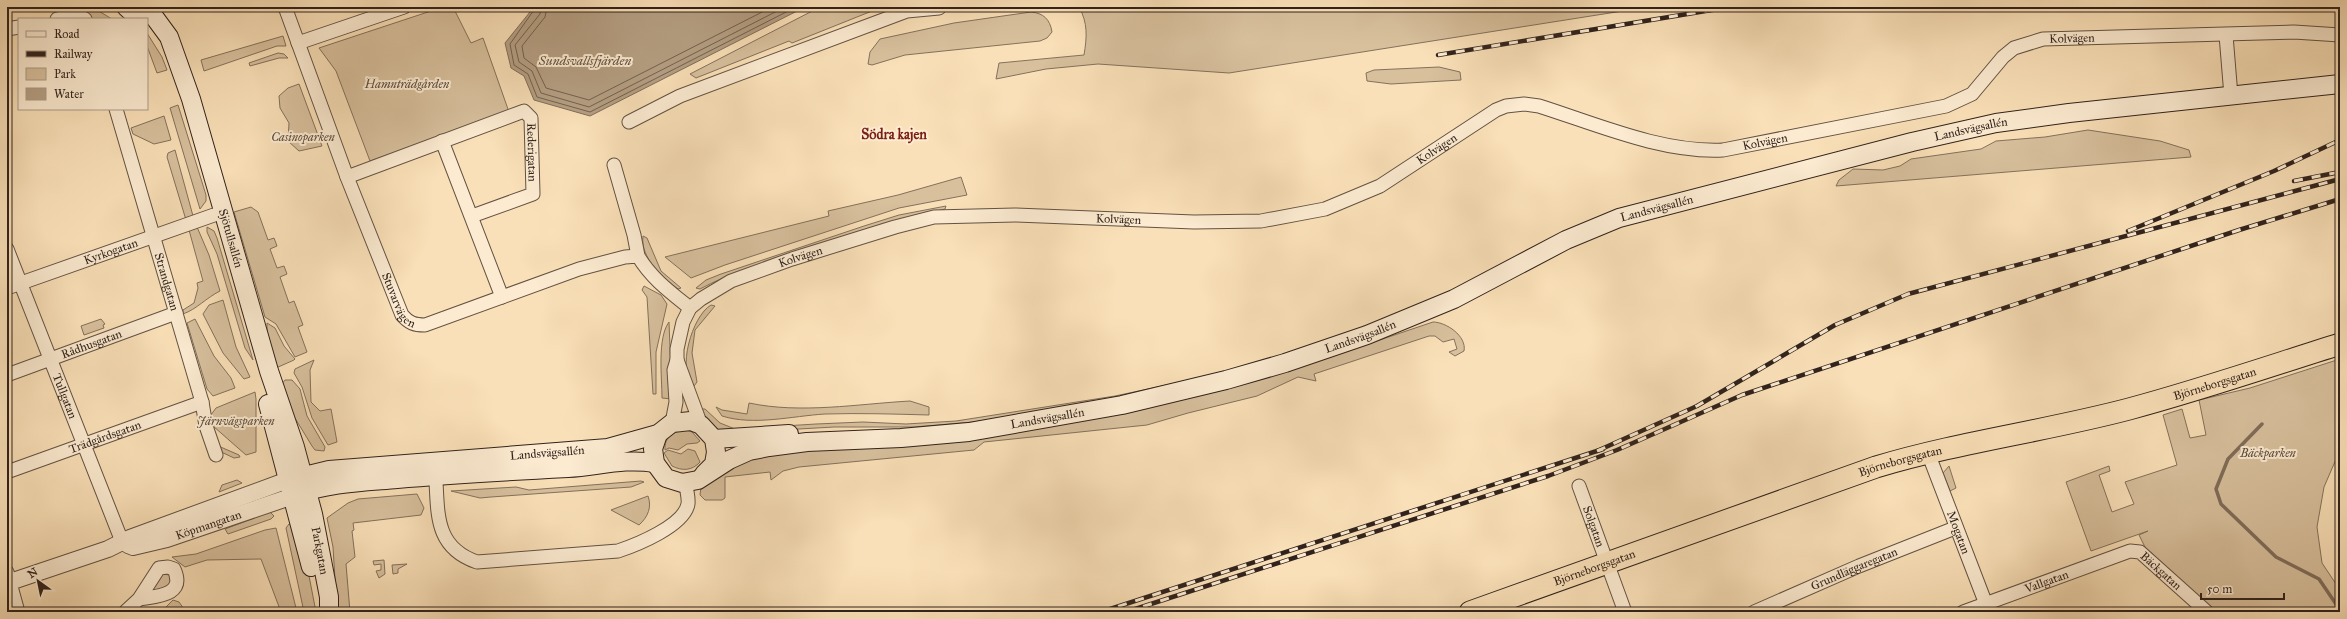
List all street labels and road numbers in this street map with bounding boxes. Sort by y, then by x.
street label: Kolvägen [2049,31,2095,46]
street label: Landsvägsallén [1933,114,2009,144]
street label: Rederigatan [524,123,540,182]
street label: Kolvägen [1414,130,1460,167]
street label: Kolvägen [1741,130,1789,153]
street label: Landsvägsallén [1619,192,1695,224]
street label: Sjötullsallén [216,207,246,270]
street label: Kolvägen [1096,211,1142,227]
street label: Kyrkogatan [82,235,140,267]
street label: Kolvägen [776,243,825,270]
street label: Strandgatan [152,251,182,313]
street label: Stuvarvägen [379,271,418,331]
street label: Landsvägsallén [1323,317,1398,356]
street label: Rådhusgatan [59,326,124,362]
street label: Björneborgsgatan [2172,364,2258,403]
street label: Tullgatan [50,371,80,421]
street label: Landsvägsallén [1009,405,1086,432]
street label: Trädgårdsgatan [67,417,143,456]
street label: Landsvägsallén [509,443,586,463]
street label: Björneborgsgatan [1857,443,1944,480]
street label: Solgatan [1580,504,1608,549]
street label: Köpmangatan [174,507,244,543]
street label: Mogatan [1944,509,1973,556]
street label: Parkgatan [309,526,332,576]
street label: Grundläggaregatan [1808,544,1900,593]
street label: Björneborgsgatan [1551,546,1638,589]
street label: Bäckgatan [2138,549,2185,593]
street label: Vallgatan [2022,567,2071,596]

